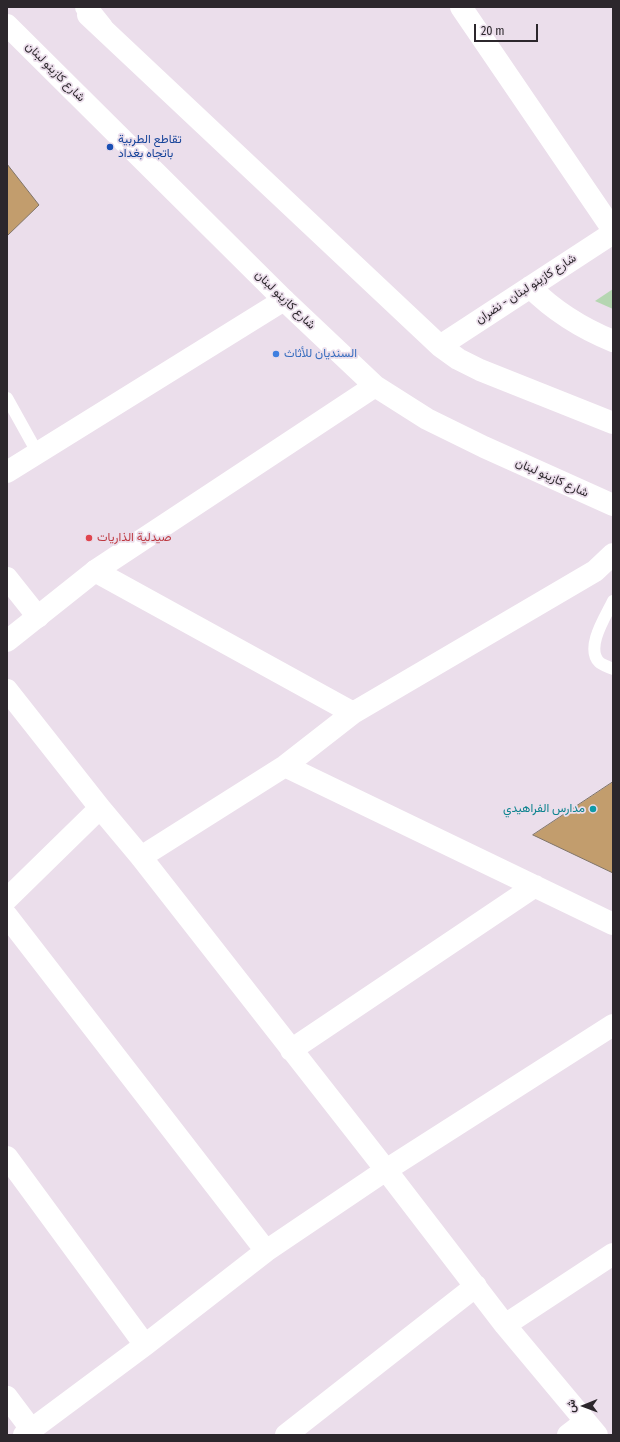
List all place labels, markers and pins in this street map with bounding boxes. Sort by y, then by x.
place label: تقاطع الطربية باتجاه بغداد [118,133,182,161]
marker: تقاطع الطربية باتجاه بغداد [105,142,115,152]
place label: السنديان للأثاث [284,347,357,361]
marker: السنديان للأثاث [271,349,281,359]
place label: صيدلية الذاريات [97,531,172,545]
marker: صيدلية الذاريات [84,533,94,543]
place label: مدارس الفراهيدي [503,802,585,816]
marker: مدارس الفراهيدي [588,804,598,814]

